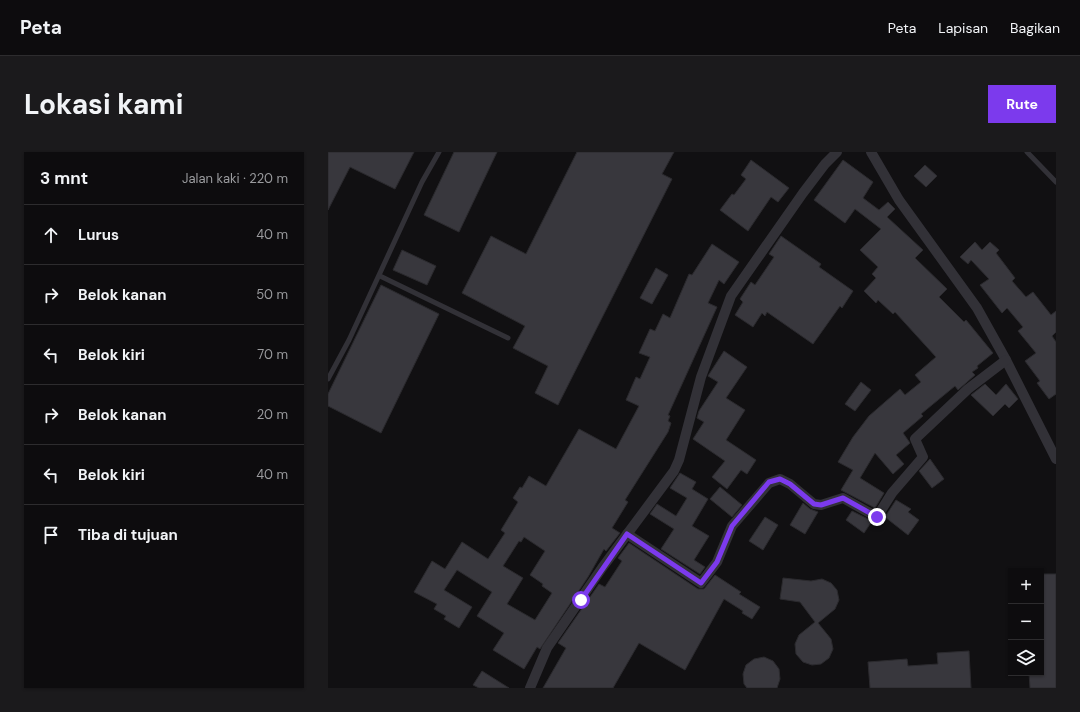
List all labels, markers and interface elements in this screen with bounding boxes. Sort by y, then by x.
text: Peta [20,15,62,40]
text: Peta [888,19,916,37]
text: Lapisan [938,19,988,37]
text: Bagikan [1010,19,1060,37]
button: Rute [988,85,1056,123]
text: Lokasi kami [24,86,183,123]
text: 3 mnt [40,167,88,189]
text: Jalan kaki · 220 m [182,170,288,187]
icon: ahead [40,224,62,246]
text: Lurus [78,225,119,245]
text: 40 m [256,226,288,243]
icon: right [40,284,62,306]
text: Belok kanan [78,285,166,305]
text: 50 m [256,286,288,303]
icon: left [40,344,62,366]
text: Belok kiri [78,345,145,365]
text: 70 m [257,346,288,363]
icon: right [40,404,62,426]
text: Belok kanan [78,405,166,425]
text: 20 m [257,406,288,423]
icon: left [40,464,62,486]
text: Belok kiri [78,465,145,485]
text: 40 m [256,466,288,483]
route end [868,508,886,526]
icon: arrive [40,524,62,546]
text: Tiba di tujuan [78,525,178,545]
map controls [1008,568,1044,676]
button: + [1008,568,1044,604]
route start [572,591,590,609]
button: − [1008,604,1044,640]
button: layers [1008,640,1044,676]

